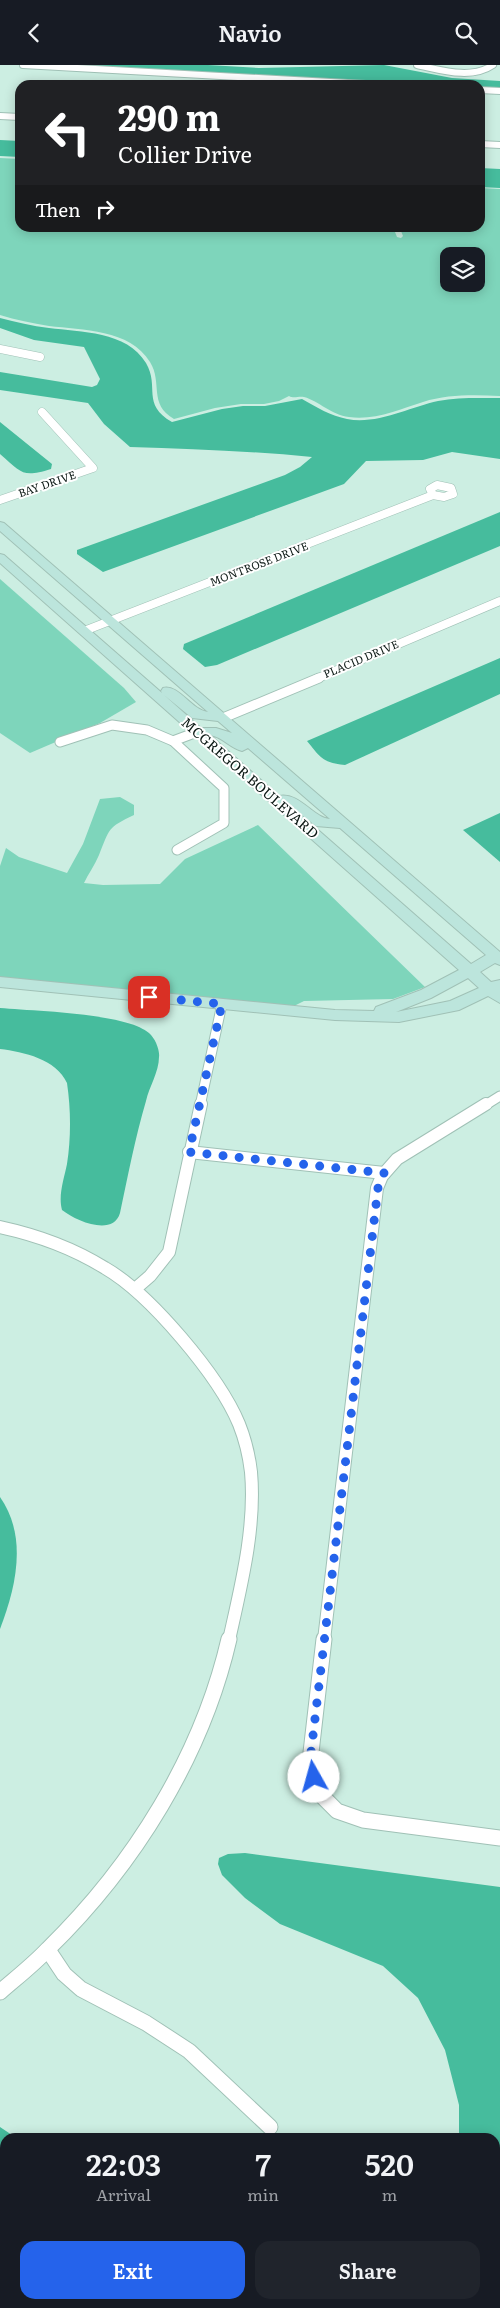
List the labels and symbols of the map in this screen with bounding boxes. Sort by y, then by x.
street label: BAY DRIVE [16,466,78,500]
street label: MONTROSE DRIVE [207,537,310,589]
street label: PLACID DRIVE [321,635,401,681]
street label: MCGREGOR BOULEVARD [178,712,324,843]
pin [128,976,170,1018]
position arrow [287,1750,339,1802]

